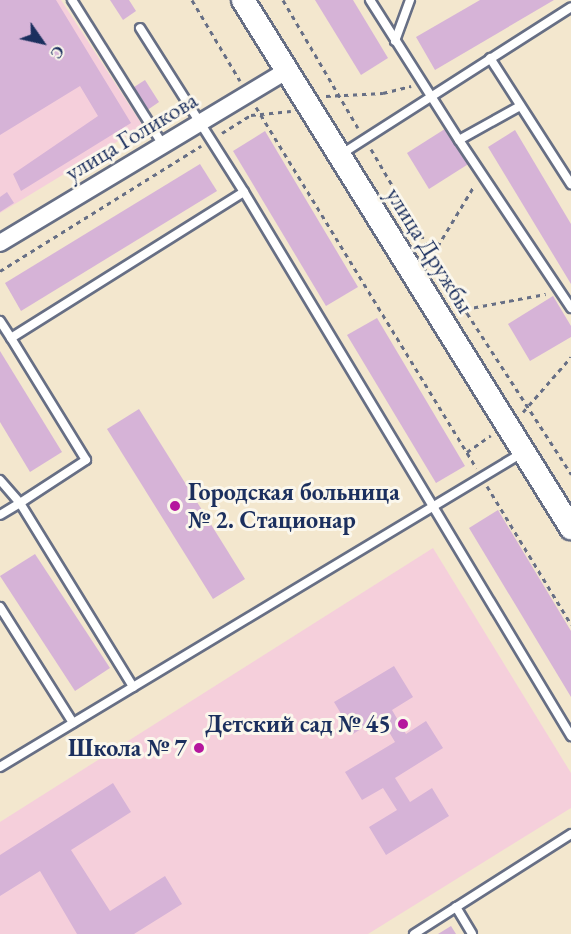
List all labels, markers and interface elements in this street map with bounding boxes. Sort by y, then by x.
north arrow [12,12,72,72]
text: С [45,42,69,63]
street label: улица Голикова [60,85,202,187]
street label: улица Дружбы [380,182,480,318]
place label: Городская больница № 2. Стационар [188,478,400,534]
marker: Городская больница № 2. Стационар [166,497,184,515]
place label: Детский сад № 45 [205,710,391,738]
marker: Детский сад № 45 [396,717,410,731]
place label: Школа № 7 [68,734,187,762]
marker: Школа № 7 [192,741,206,755]

